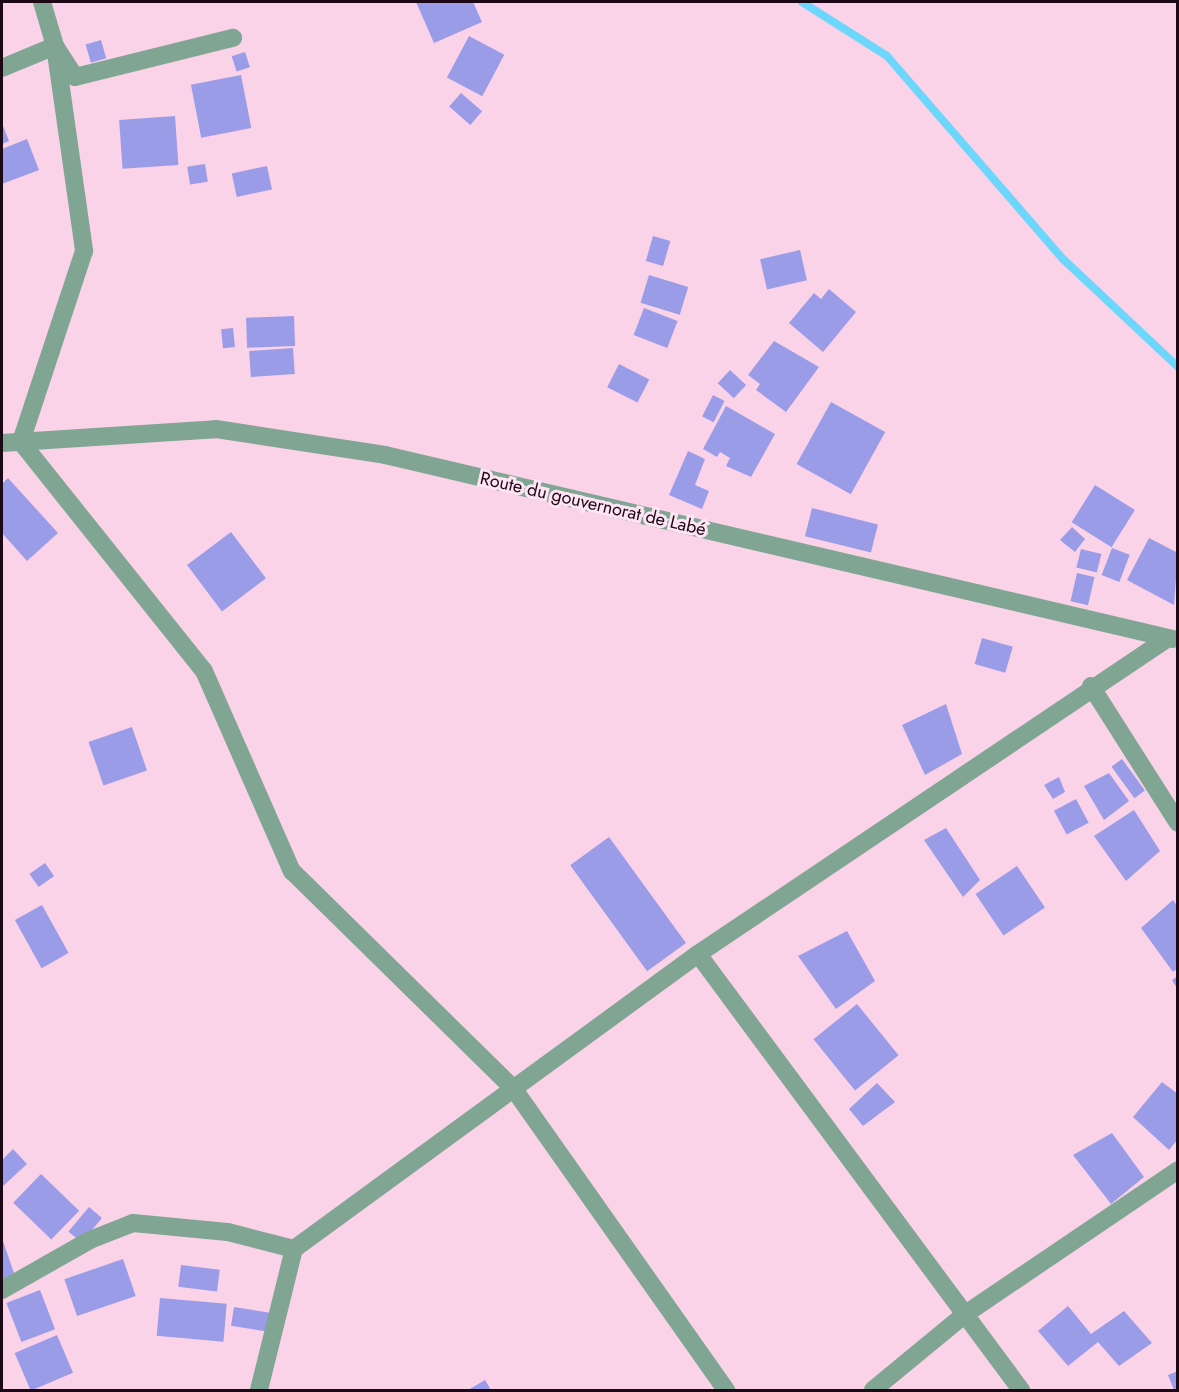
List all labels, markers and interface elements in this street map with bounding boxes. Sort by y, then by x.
street label: Route du gouvernorat de Labé [478,467,708,541]

